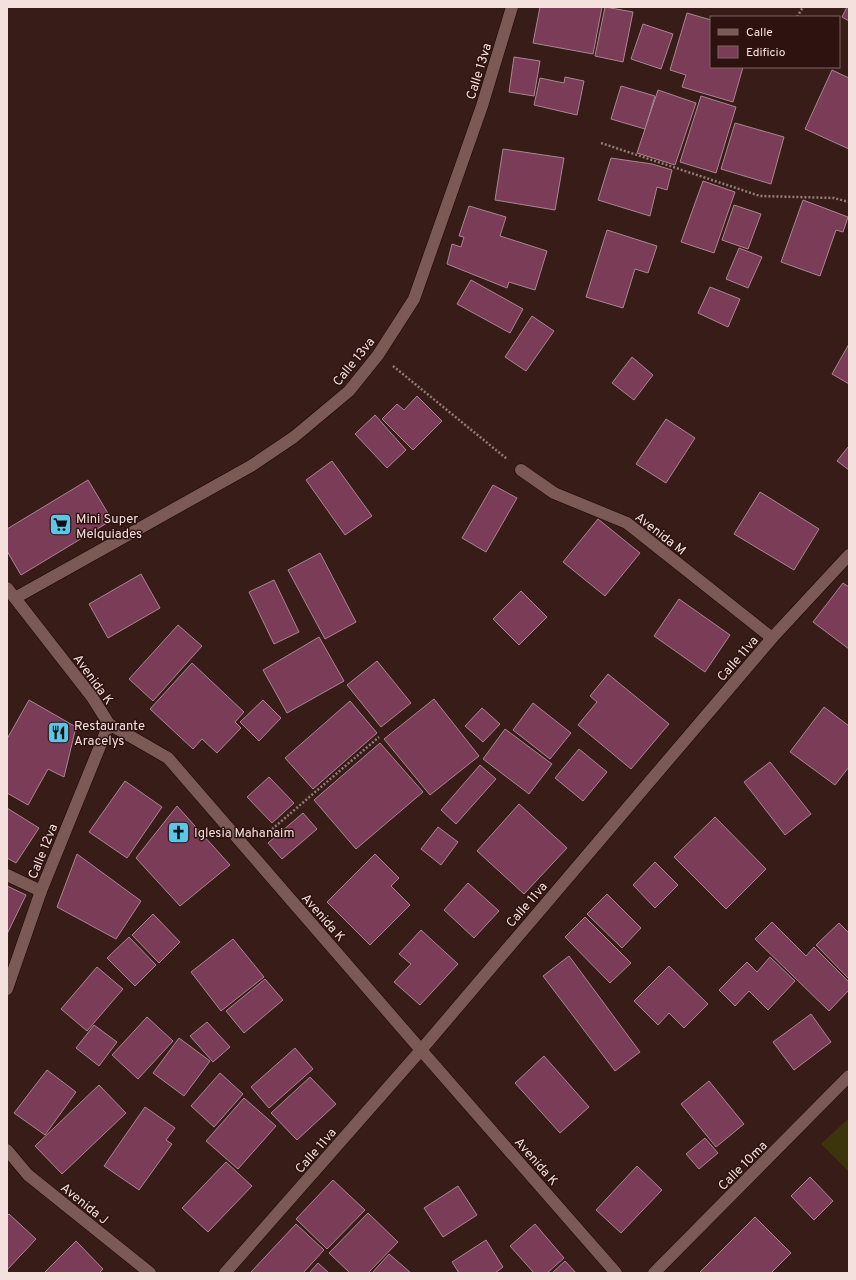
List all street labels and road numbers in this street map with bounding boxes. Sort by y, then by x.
street label: Calle 13va [464,42,496,102]
street label: Calle 13va [330,335,379,390]
street label: Avenida M [631,510,688,559]
street label: Calle 11va [714,633,763,685]
street label: Avenida K [69,652,116,708]
street label: Calle 12va [26,822,62,882]
street label: Calle 11va [503,879,552,931]
street label: Avenida K [297,891,348,946]
street label: Calle 11va [292,1125,341,1177]
street label: Avenida K [510,1135,561,1190]
street label: Calle 10ma [715,1138,771,1194]
street label: Avenida J [57,1180,111,1229]

